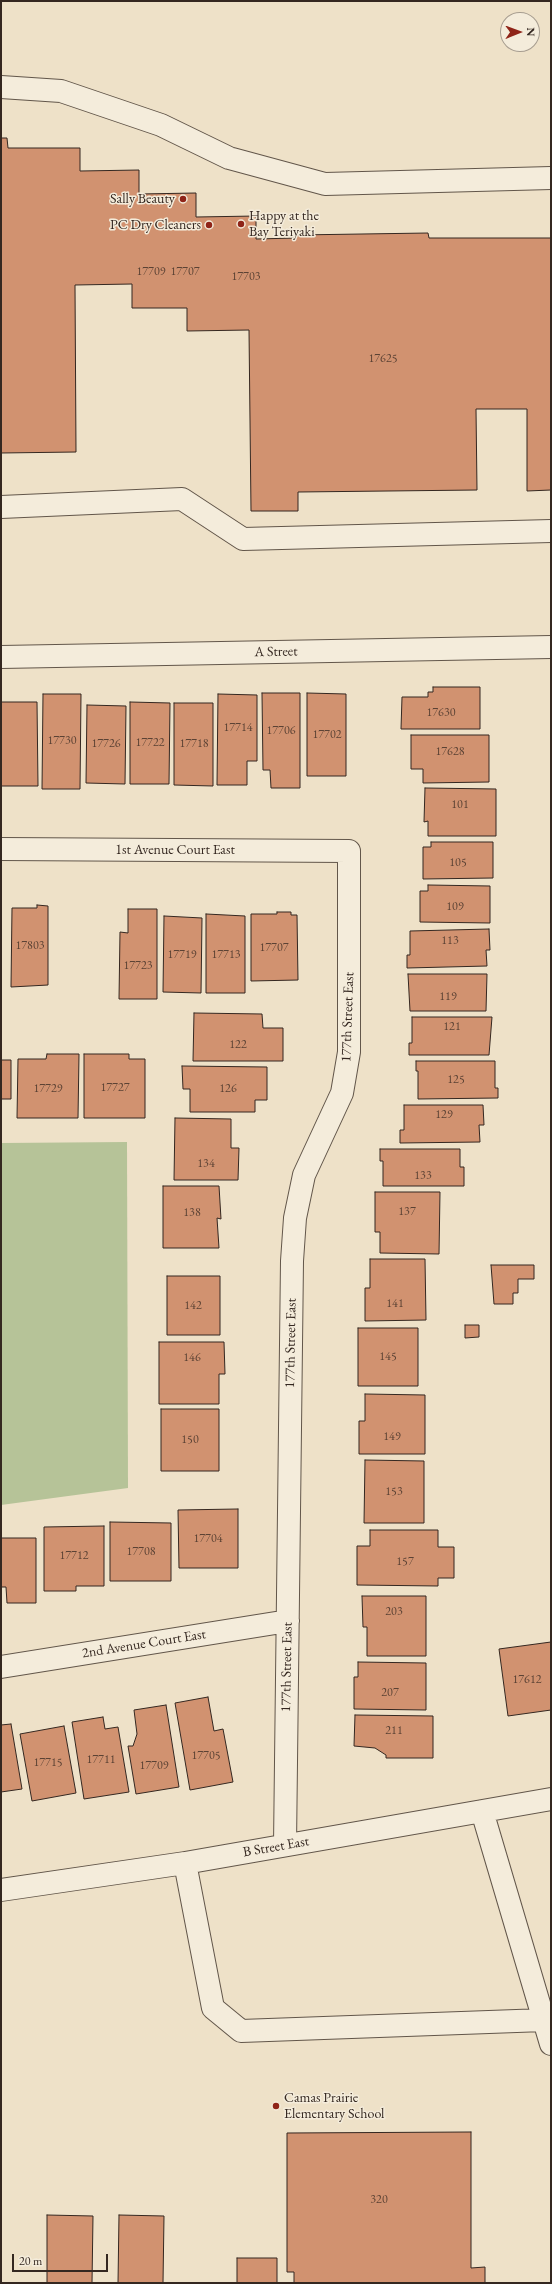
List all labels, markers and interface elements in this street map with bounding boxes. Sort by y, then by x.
north arrow [500,12,540,52]
text: N [524,27,538,36]
place label: Sally Beauty [110,191,175,207]
marker: Sally Beauty [178,194,188,204]
place label: Happy at the Bay Teriyaki [249,208,319,240]
place label: PC Dry Cleaners [110,217,201,233]
marker: Happy at the Bay Teriyaki [236,219,246,229]
marker: PC Dry Cleaners [204,220,214,230]
house number: 17709 [137,265,165,279]
house number: 17707 [171,265,199,279]
house number: 17703 [232,270,260,284]
house number: 17625 [369,352,397,366]
street label: A Street [254,643,298,661]
house number: 17630 [427,706,455,720]
house number: 17714 [224,721,252,735]
house number: 17706 [267,724,295,738]
house number: 17702 [313,728,341,742]
house number: 17730 [48,734,76,748]
house number: 17722 [136,736,164,750]
house number: 17726 [92,737,120,751]
house number: 17718 [180,737,208,751]
house number: 17628 [436,745,464,759]
house number: 101 [451,798,469,812]
street label: 1st Avenue Court East [115,842,235,858]
house number: 105 [449,856,467,870]
house number: 109 [446,900,464,914]
house number: 113 [441,934,459,948]
house number: 17803 [16,939,44,953]
house number: 17707 [260,941,288,955]
house number: 17719 [168,948,196,962]
house number: 17713 [212,948,240,962]
house number: 17723 [124,959,152,973]
street label: 177th Street East [338,972,358,1062]
house number: 119 [439,990,457,1004]
house number: 121 [443,1020,461,1034]
house number: 122 [229,1038,247,1052]
house number: 125 [447,1073,465,1087]
house number: 17727 [101,1081,129,1095]
house number: 17729 [34,1082,62,1096]
house number: 126 [219,1082,237,1096]
house number: 129 [435,1108,453,1122]
house number: 134 [197,1157,215,1171]
house number: 133 [414,1169,432,1183]
house number: 137 [398,1205,416,1219]
house number: 138 [183,1206,201,1220]
house number: 141 [386,1297,404,1311]
street label: 177th Street East [282,1298,300,1388]
house number: 142 [184,1299,202,1313]
house number: 145 [379,1350,397,1364]
house number: 146 [183,1351,201,1365]
house number: 149 [383,1430,401,1444]
house number: 150 [181,1433,199,1447]
house number: 153 [385,1485,403,1499]
house number: 17704 [194,1532,222,1546]
house number: 17708 [127,1545,155,1559]
house number: 17712 [60,1549,88,1563]
house number: 157 [396,1555,414,1569]
house number: 203 [385,1605,403,1619]
street label: 177th Street East [278,1622,296,1712]
street label: 2nd Avenue Court East [81,1626,207,1662]
house number: 17612 [513,1673,541,1687]
house number: 207 [381,1686,399,1700]
house number: 211 [385,1724,403,1738]
house number: 17705 [192,1749,220,1763]
house number: 17711 [87,1753,115,1767]
house number: 17715 [34,1756,62,1770]
house number: 17709 [140,1759,168,1773]
street label: B Street East [242,1833,310,1861]
place label: Camas Prairie Elementary School [284,2090,384,2122]
marker: Camas Prairie Elementary School [271,2101,281,2111]
house number: 320 [370,2193,388,2207]
scale bar [14,2246,110,2272]
text: 20 m [19,2253,42,2269]

